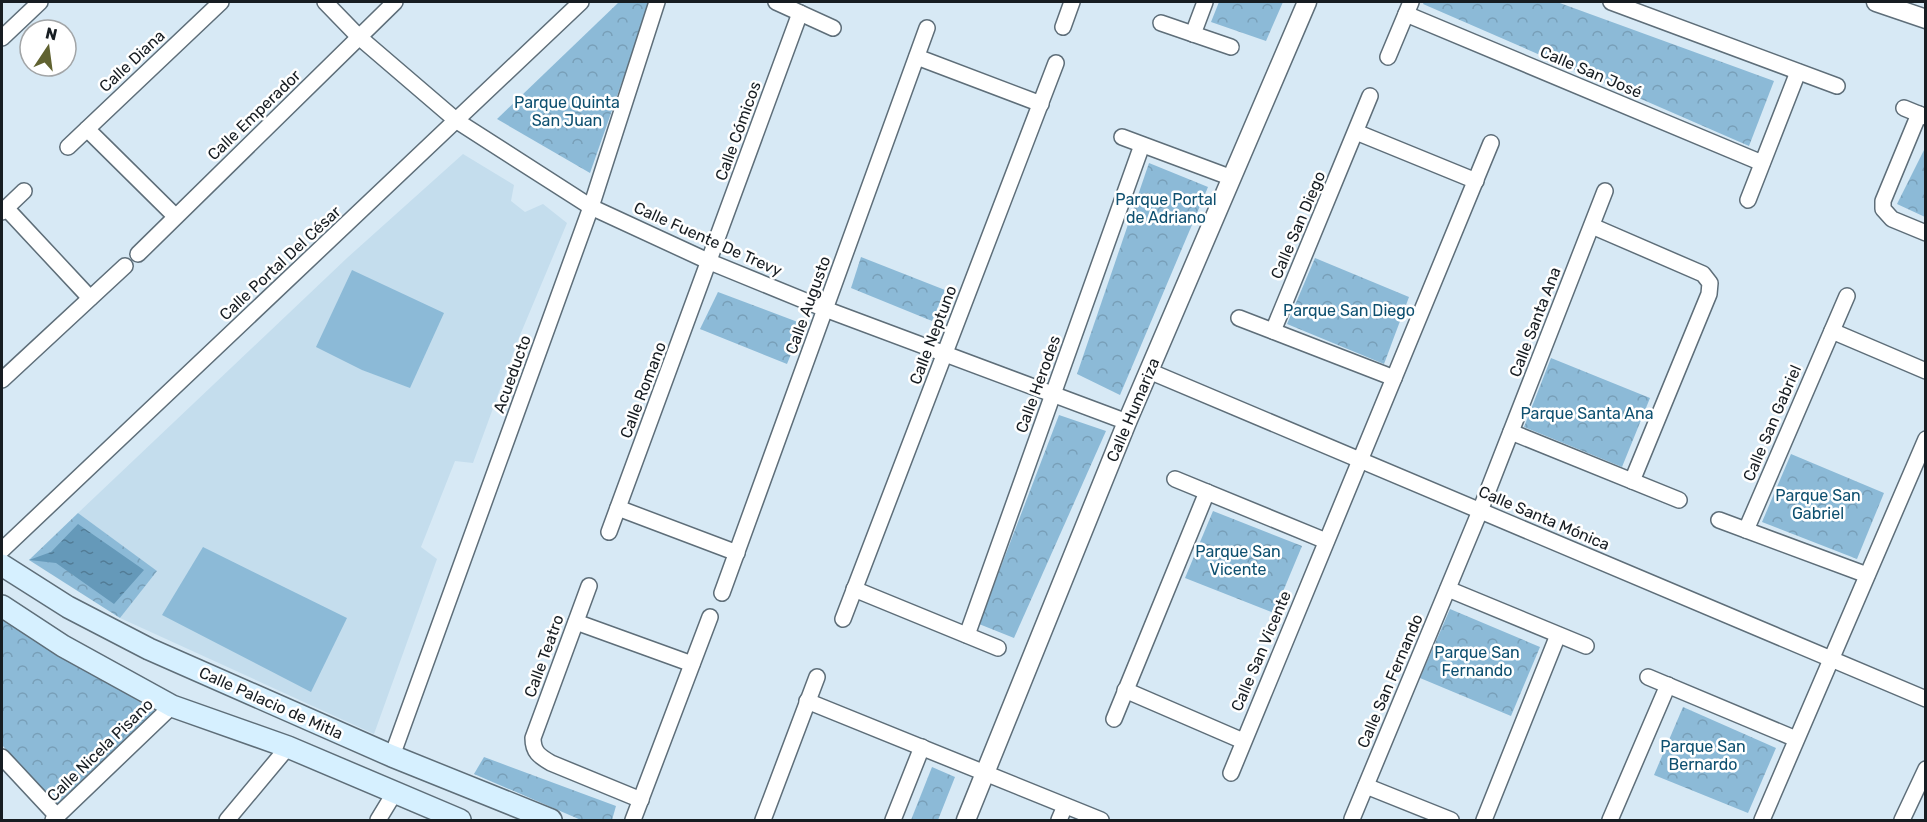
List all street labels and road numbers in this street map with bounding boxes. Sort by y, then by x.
street label: Calle Diana [95,26,169,96]
street label: Calle San José [1537,42,1645,102]
street label: Calle Emperador [203,66,305,164]
street label: Calle Cómicos [711,79,765,183]
street label: Calle San Diego [1267,168,1329,282]
street label: Calle Fuente De Trevy [631,198,785,280]
street label: Calle Portal Del César [215,202,345,324]
street label: Calle Augusto [782,253,834,357]
street label: Calle Santa Ana [1505,264,1565,380]
street label: Calle Neptuno [905,283,961,387]
street label: Acueducto [489,332,535,416]
street label: Calle Herodes [1012,333,1064,435]
street label: Calle Romano [616,339,670,441]
street label: Calle Humariza [1103,355,1163,465]
street label: Calle San Gabriel [1739,362,1805,484]
street label: Calle Santa Mónica [1476,482,1612,554]
street label: Calle San Vicente [1227,588,1295,714]
street label: Calle San Fernando [1353,611,1427,751]
street label: Calle Teatro [520,612,568,700]
street label: Calle Palacio de Mitla [196,663,346,743]
street label: Calle Nicela Pisano [43,695,157,805]

